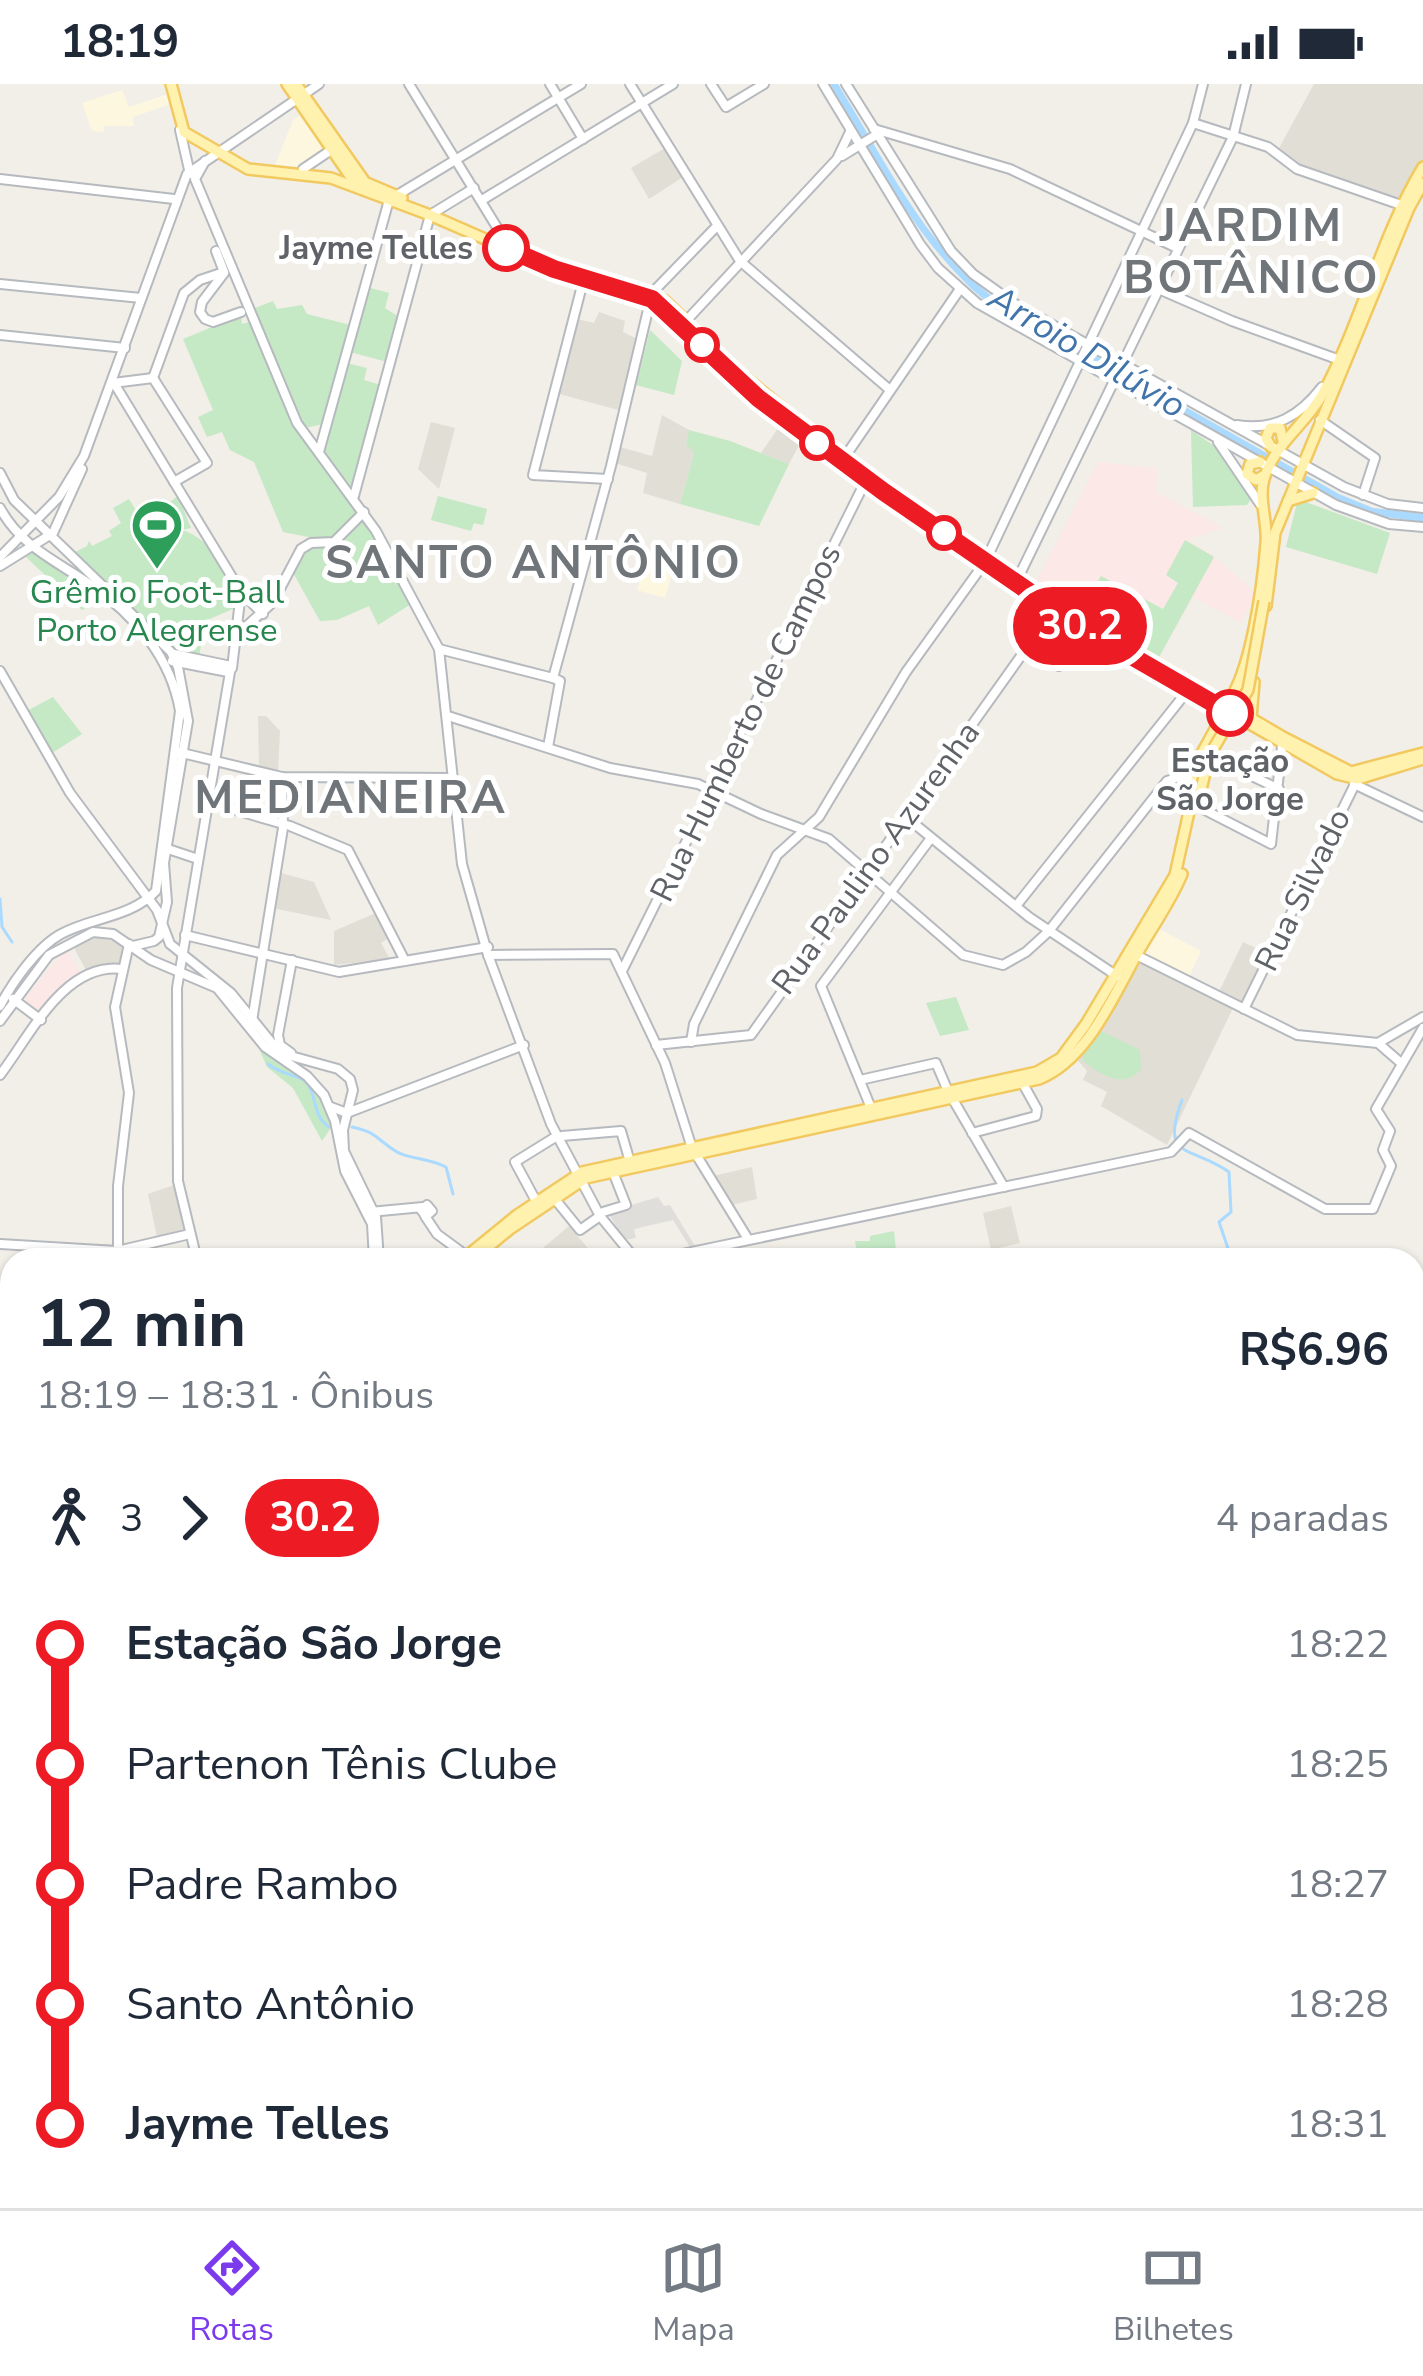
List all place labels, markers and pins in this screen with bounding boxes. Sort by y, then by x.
place label: Jayme Telles [279,226,473,271]
marker: Jayme Telles [484,226,528,270]
unlabelled marker [686,329,718,361]
unlabelled marker [801,427,833,459]
sports icon: Grêmio Foot-Ball Porto Alegrense [129,497,185,571]
unlabelled marker [928,517,960,549]
place label: Grêmio Foot-Ball Porto Alegrense [30,570,284,653]
marker: Estação São Jorge [1208,691,1252,735]
place label: Estação São Jorge [1156,739,1304,822]

